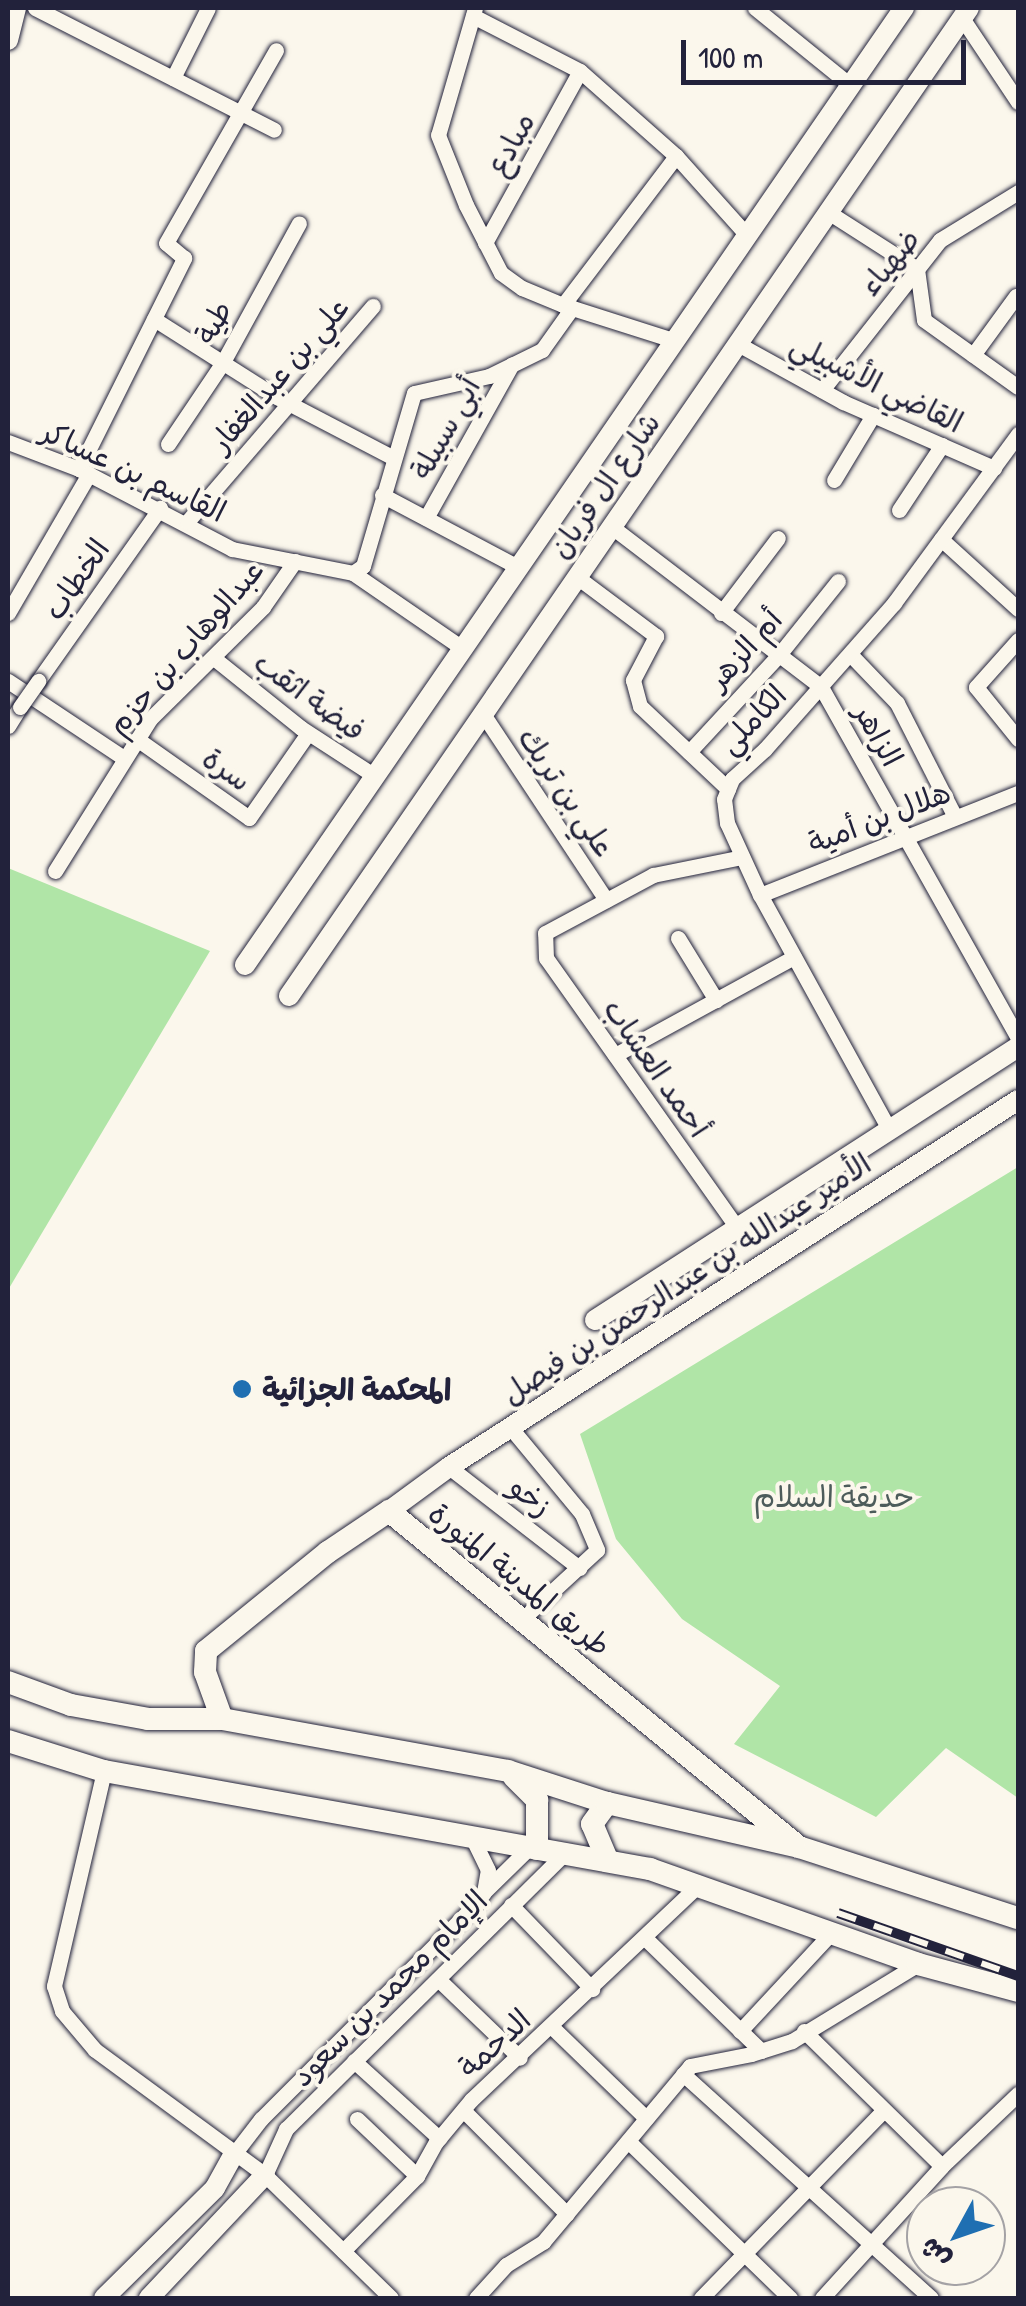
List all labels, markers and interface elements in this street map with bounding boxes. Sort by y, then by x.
scale bar [686,20,971,82]
text: 100 m [698,37,763,77]
street label: مبادع [478,106,542,182]
street label: ضهياء [851,221,927,303]
street label: علي بن عبدالغفار [202,289,356,459]
street label: طية [187,294,239,350]
street label: القاضي الأشبيلي [785,326,969,440]
street label: أبي سبيلة [402,371,488,485]
street label: شارع ال فريان [541,405,667,565]
street label: القاسم بن عساكر [36,413,232,529]
street label: الخطاب [35,532,117,626]
street label: عبدالوهاب بن حزم [99,552,271,742]
street label: أم الزهر [699,601,789,697]
street label: فيضة اثقب [247,644,373,748]
street label: الكاملي [710,677,794,761]
street label: الزاهر [847,697,911,773]
street label: علي بن تريك [511,721,623,863]
street label: سرة [196,740,258,798]
street label: هلال بن أمية [803,773,955,861]
street label: أحمد العشاب [596,992,718,1144]
street label: الأمير عبدالله بن عبدالرحمن بن فيصل [494,1145,878,1411]
place label: المحكمة الجزائية [262,1371,451,1407]
marker: المحكمة الجزائية [231,1378,253,1400]
street label: زخو [503,1468,559,1524]
park label: حديقة السلام [754,1478,914,1514]
street label: طريق المدينة المنورة [422,1495,618,1663]
street label: الإمام محمد بن سعود [283,1882,495,2094]
street label: الدحمة [450,2001,538,2085]
north arrow [906,2186,1006,2286]
text: ش [910,2230,959,2278]

